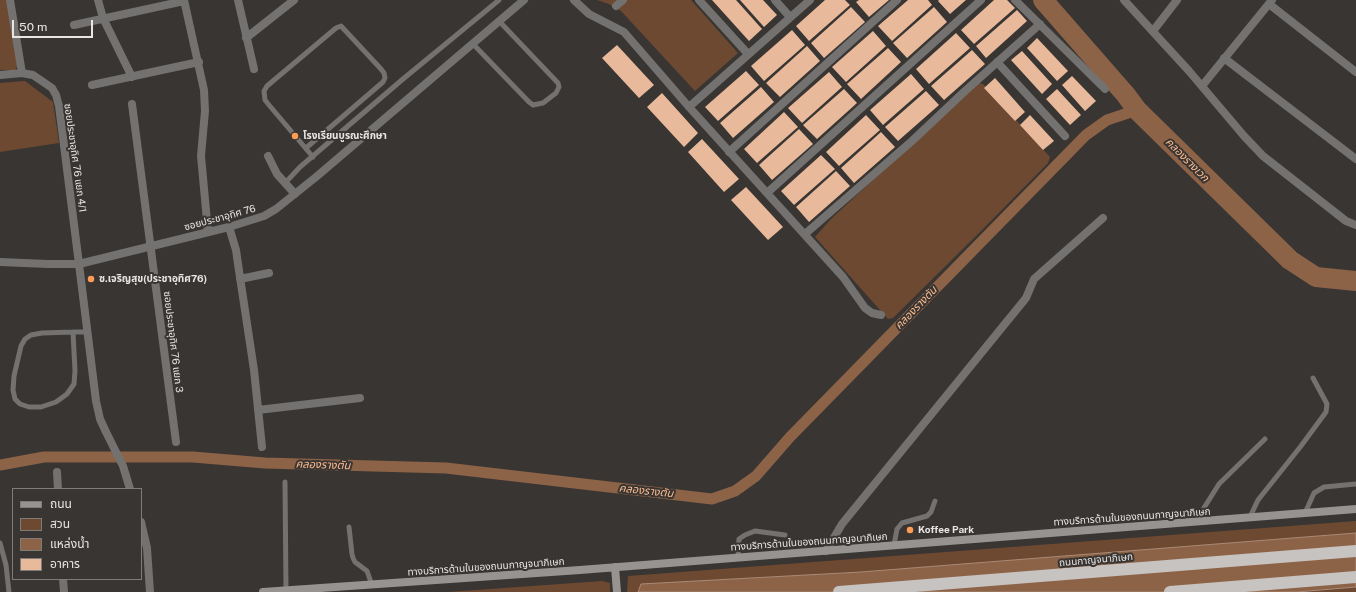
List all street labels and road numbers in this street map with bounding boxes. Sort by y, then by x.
street label: ซอยประชาอุทิศ 76 แยก 4/1 [61,103,89,213]
street label: ซอยประชาอุทิศ 76 [183,203,257,233]
street label: ซอยประชาอุทิศ 76 แยก 3 [161,291,185,393]
street label: ทางบริการด้านในของถนนกาญจนาภิเษก [1053,506,1211,528]
street label: ทางบริการด้านในของถนนกาญจนาภิเษก [730,531,888,553]
street label: ถนนกาญจนาภิเษก [1059,551,1133,569]
street label: ทางบริการด้านในของถนนกาญจนาภิเษก [407,556,565,578]

